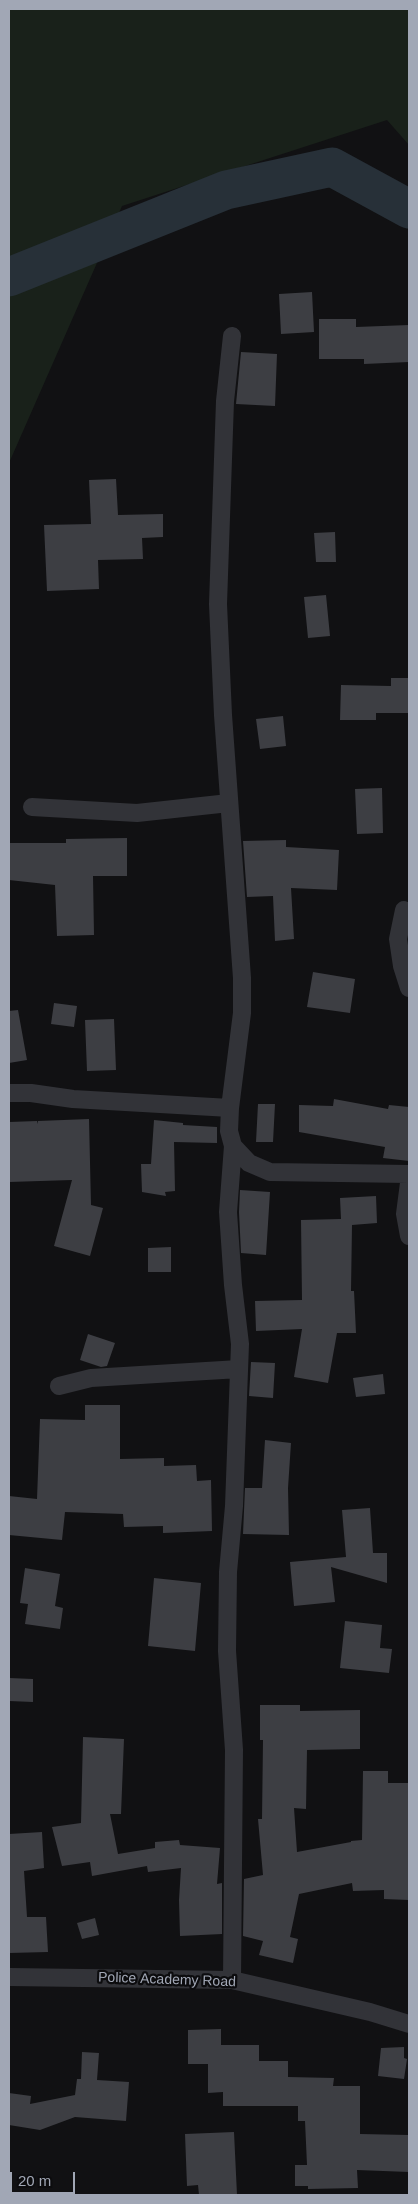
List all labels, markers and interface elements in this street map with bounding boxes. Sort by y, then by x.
street label: Police Academy Road [98,1969,236,1991]
scale bar [12,2162,78,2194]
text: 20 m [18,2172,51,2189]

